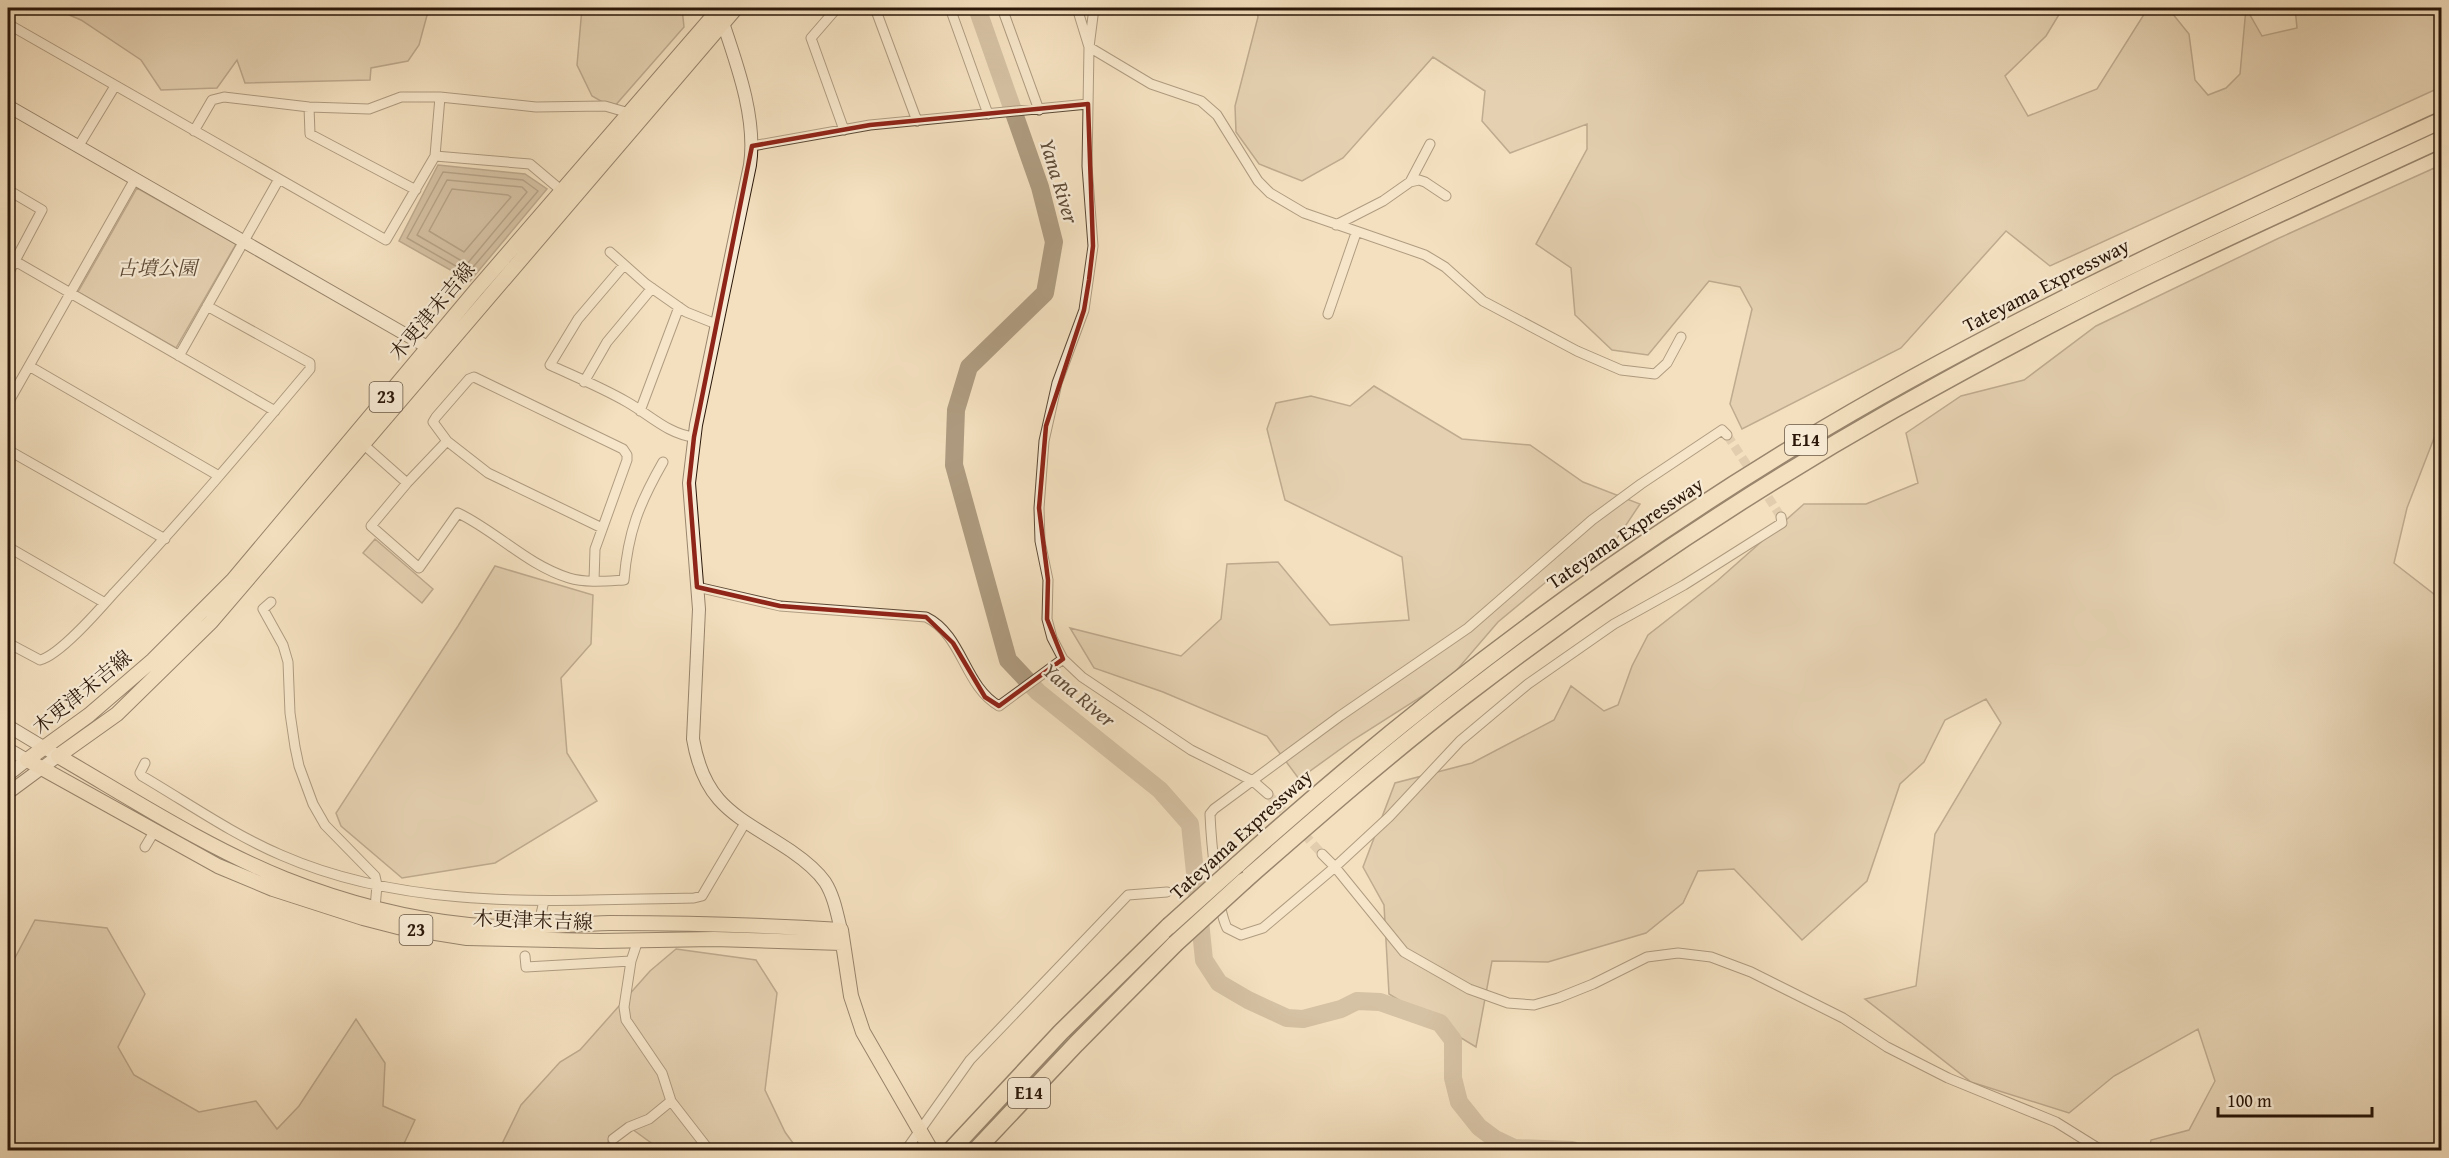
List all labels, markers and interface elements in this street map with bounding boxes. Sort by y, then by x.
water label: Yana River [1032,135,1087,228]
street label: Tateyama Expressway [1958,230,2134,339]
park label: 古墳公園 [117,253,200,282]
street label: 木更津末吉線 [382,255,481,366]
road number: 23 [370,382,402,412]
road number: E14 [1785,425,1827,455]
street label: Tateyama Expressway [1541,469,1709,596]
street label: 木更津末吉線 [26,643,137,741]
water label: Yana River [1036,655,1124,735]
street label: Tateyama Expressway [1163,762,1318,906]
street label: 木更津末吉線 [473,903,593,936]
road number: 23 [400,915,432,945]
road number: E14 [1008,1078,1050,1108]
scale bar [2218,1080,2372,1118]
text: 100 m [2227,1087,2272,1114]

